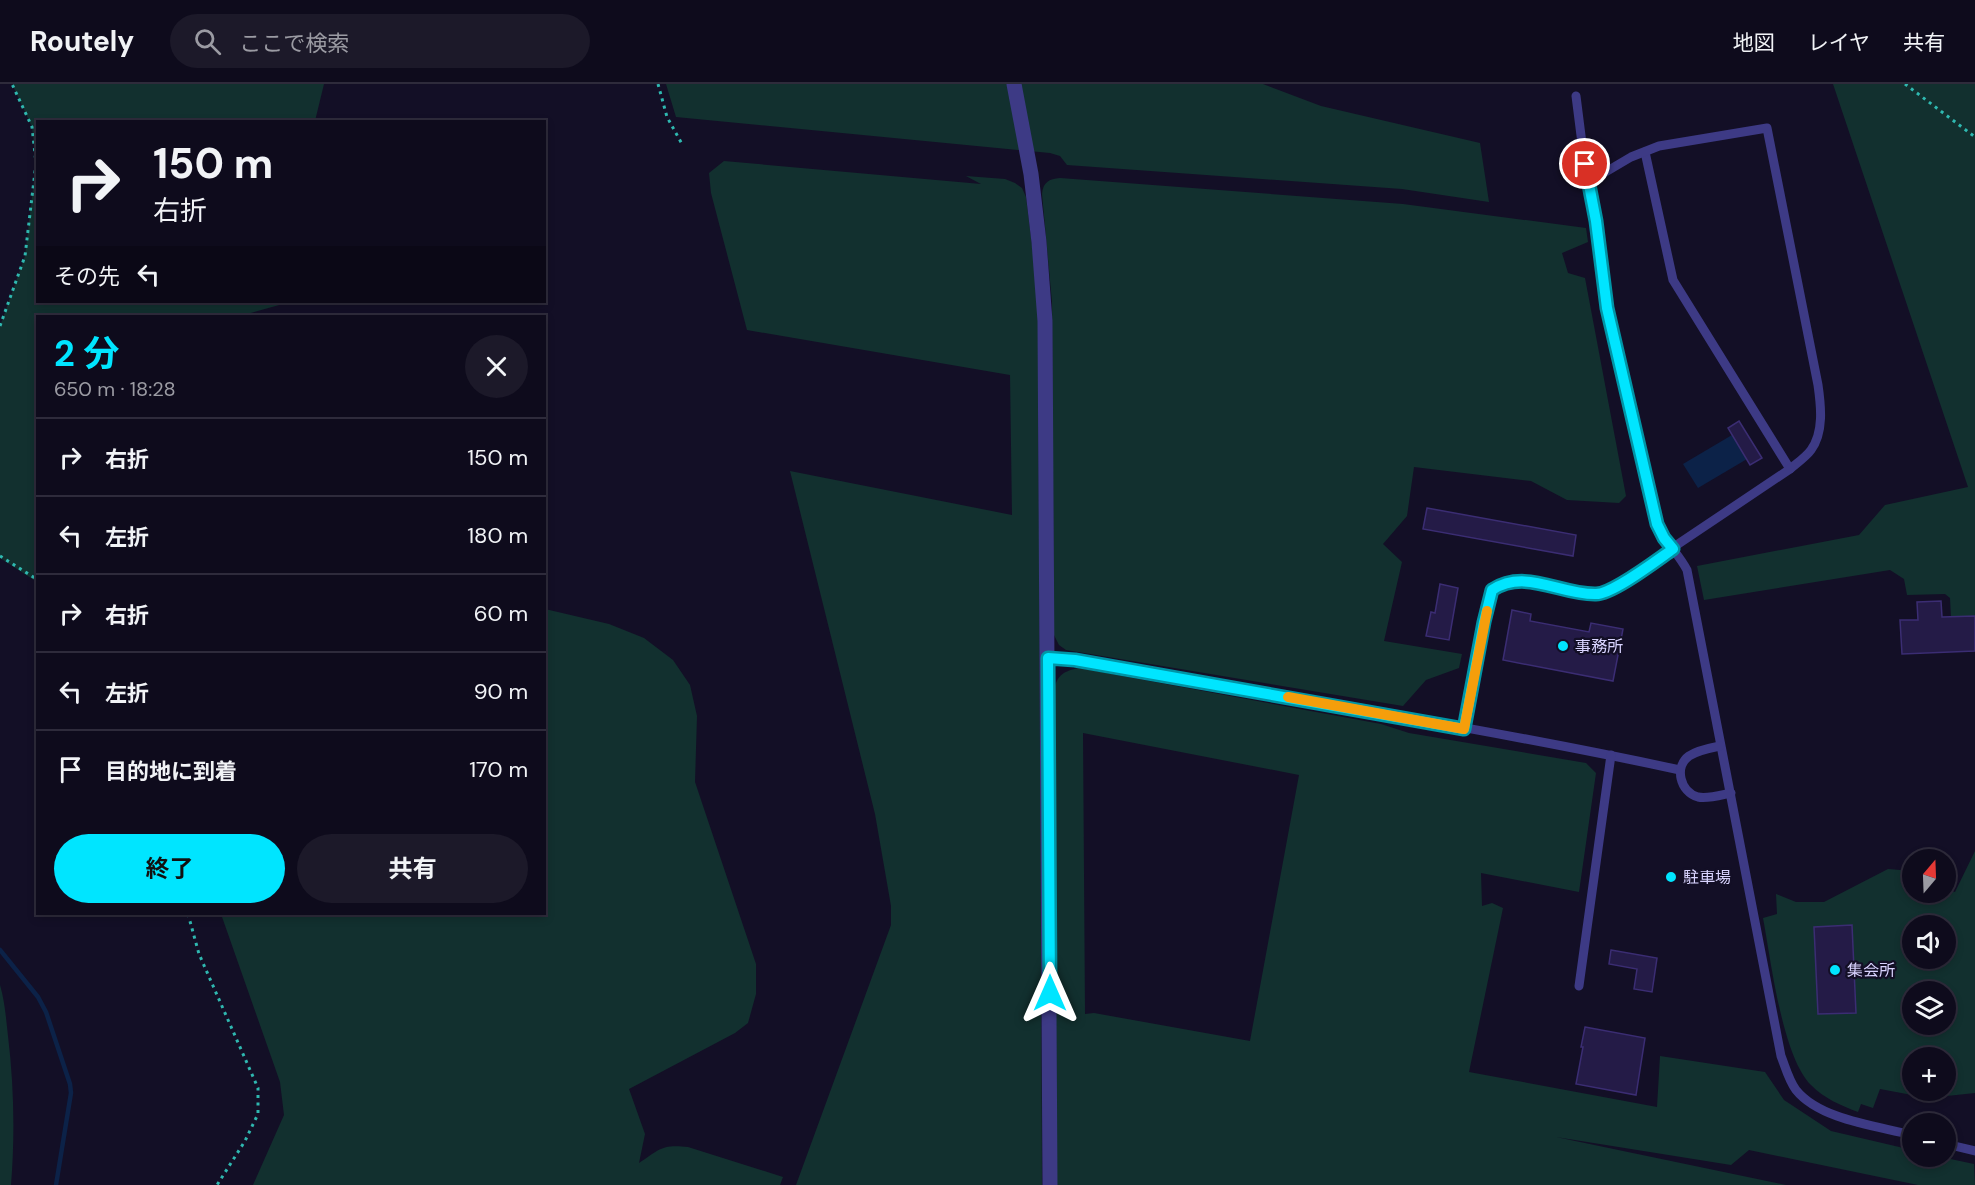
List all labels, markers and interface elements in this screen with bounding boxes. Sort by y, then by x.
search box [170,14,590,68]
text: Routely [30,23,134,60]
icon: search [191,25,224,58]
text: ここで検索 [239,29,349,58]
text: 地図 [1733,29,1775,57]
text: レイヤ [1808,29,1870,57]
text: 共有 [1903,29,1945,57]
text: 150 m [153,136,273,191]
pin [1559,138,1610,189]
icon: right [54,144,132,222]
icon: arrive [1568,147,1601,180]
text: 右折 [153,193,207,228]
icon: left [132,258,165,291]
text: その先 [54,262,120,291]
text: 2 分 [54,330,119,377]
button: close [465,335,528,398]
text: 650 m · 18:28 [54,376,176,402]
icon: right [54,441,87,474]
text: 150 m [467,443,528,472]
text: 右折 [105,445,149,474]
icon: left [54,519,87,552]
text: 180 m [467,521,528,550]
text: 左折 [105,523,149,552]
icon: right [54,597,87,630]
text: 60 m [474,599,528,628]
text: 右折 [105,601,149,630]
place label: 事務所 [1575,636,1623,657]
marker: 事務所 [1556,639,1570,653]
icon: left [54,675,87,708]
text: 90 m [474,677,528,706]
text: 左折 [105,679,149,708]
icon: arrive [54,753,87,786]
text: 170 m [469,755,528,784]
text: 目的地に到着 [105,757,237,786]
button: 終了 [54,834,285,903]
button: 共有 [297,834,528,903]
north arrow [1902,849,1956,903]
map controls [1902,849,1956,1167]
place label: 駐車場 [1683,867,1731,888]
marker: 駐車場 [1664,870,1678,884]
button: sound [1902,915,1956,969]
place label: 集会所 [1847,960,1895,981]
position arrow [1018,961,1082,1025]
marker: 集会所 [1828,963,1842,977]
button: layers [1902,981,1956,1035]
button: + [1902,1047,1956,1101]
button: − [1902,1113,1956,1167]

